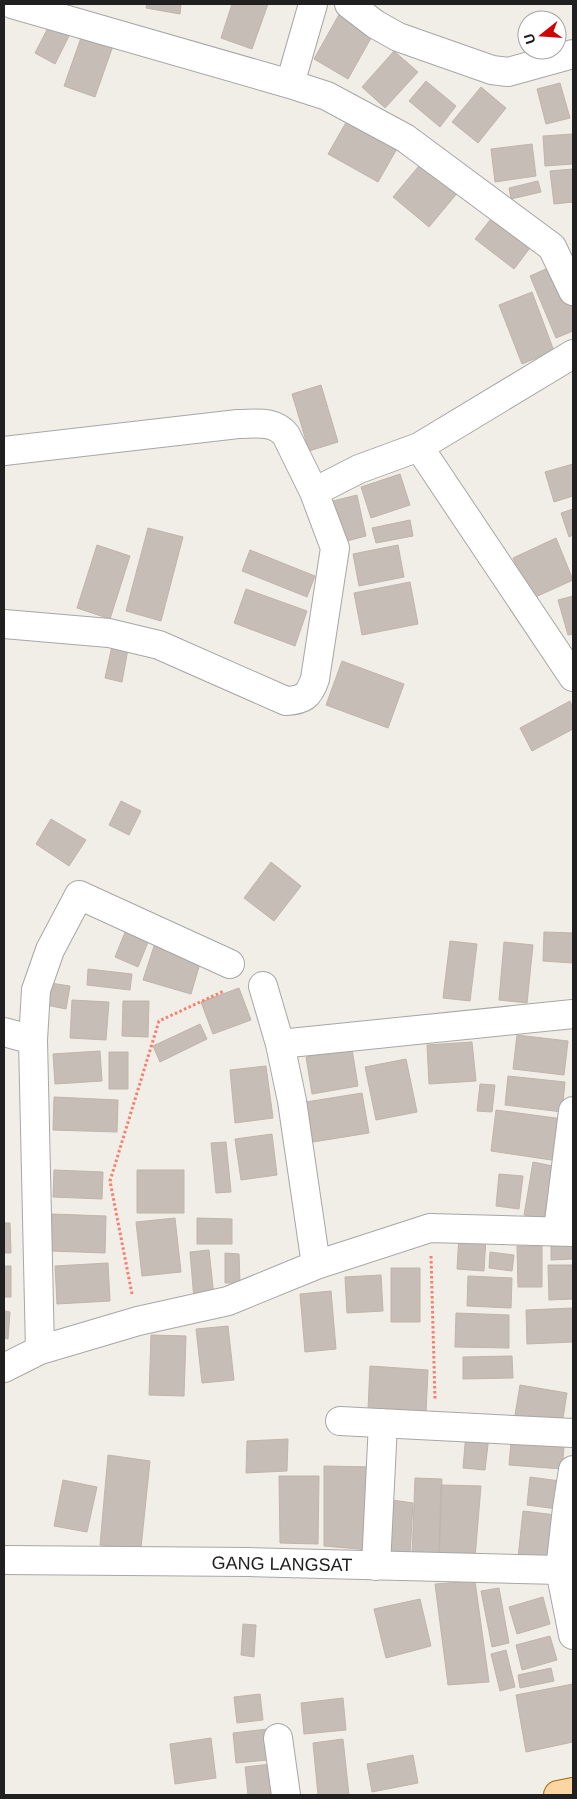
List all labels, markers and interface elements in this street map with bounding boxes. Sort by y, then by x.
north arrow [517,10,567,60]
text: U [520,32,539,46]
street label: GANG LANGSAT [211,1553,353,1575]

